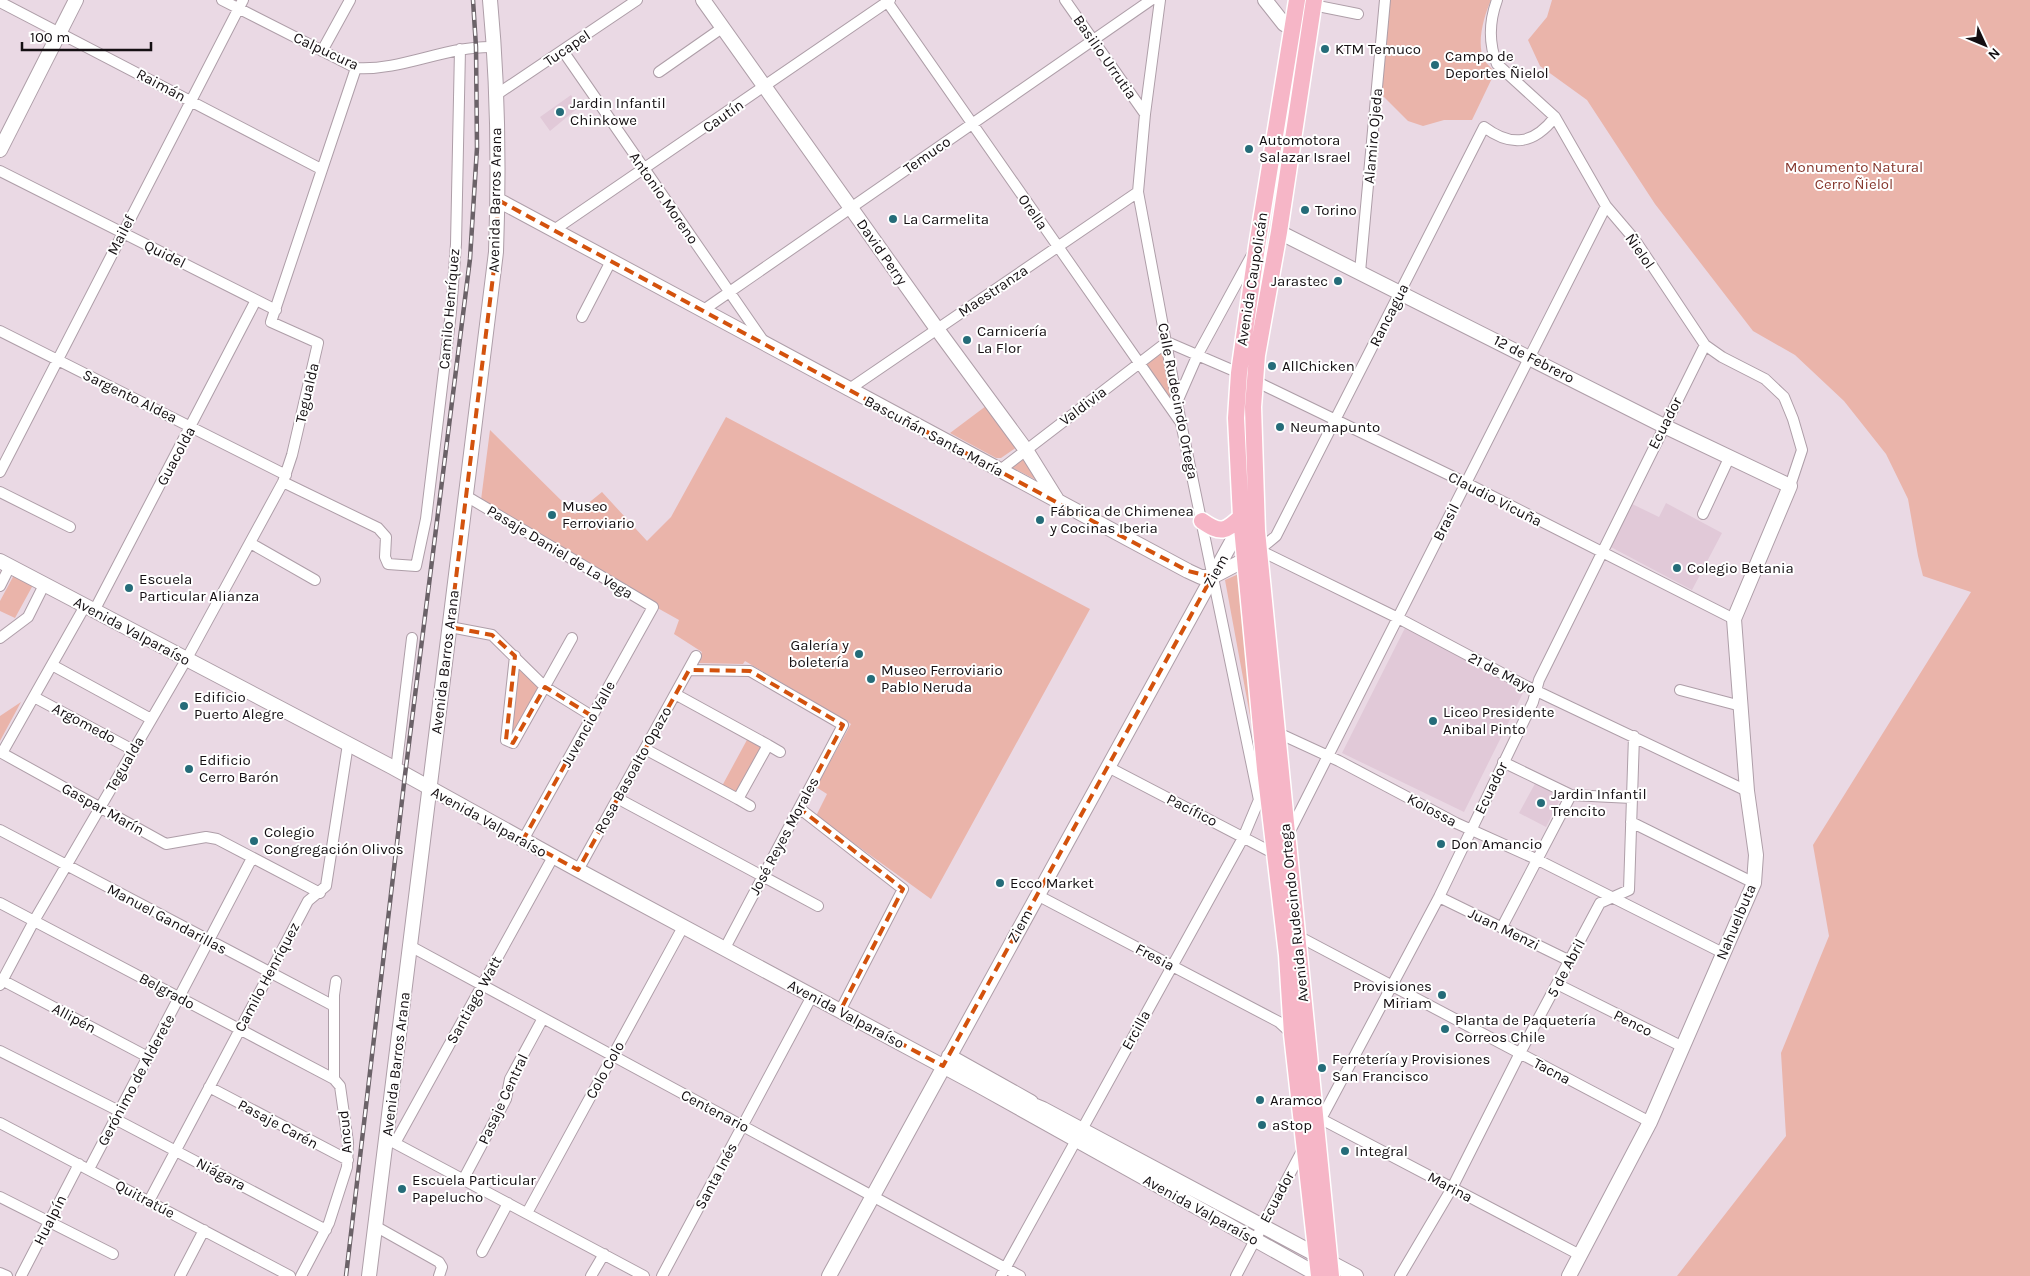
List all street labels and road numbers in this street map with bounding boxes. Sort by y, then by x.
street label: Basilio Urrutia [1069,12,1141,102]
street label: Tucapel [540,26,594,70]
street label: Calpucura [290,28,362,74]
street label: Raimán [133,65,189,105]
street label: Alamiro Ojeda [1360,87,1386,185]
street label: Cautín [699,96,747,136]
street label: Avenida Barros Arana [485,127,505,273]
street label: Temuco [900,132,954,178]
street label: Antonio Moreno [626,149,702,247]
street label: Orella [1014,191,1052,233]
street label: Mailef [103,211,139,258]
street label: Avenida Caupolicán [1233,211,1271,347]
street label: David Perry [853,216,911,288]
street label: Ñielol [1621,230,1659,272]
street label: Quidel [141,236,189,272]
street label: Camilo Henríquez [435,248,463,370]
street label: Maestranza [955,261,1031,321]
street label: Rancagua [1365,280,1413,350]
street label: Calle Rudecindo Ortega [1154,321,1202,481]
street label: 12 de Febrero [1491,331,1577,387]
street label: Tegualda [291,361,323,425]
street label: Sargento Aldea [80,365,180,427]
street label: Valdivia [1056,383,1110,429]
street label: Bascuñán Santa María [861,392,1007,480]
street label: Ecuador [1644,393,1686,452]
street label: Guacolda [153,423,199,489]
street label: Claudio Vicuña [1445,468,1545,530]
street label: Brasil [1429,500,1463,544]
street label: Pasaje Daniel de La Vega [484,501,636,603]
street label: Ziem [1200,551,1232,591]
street label: Avenida Barros Arana [427,589,463,735]
street label: Avenida Valparaíso [71,593,193,669]
street label: 21 de Mayo [1465,648,1539,698]
street label: Juvencio Valle [557,678,619,770]
street label: Argomedo [49,699,119,747]
street label: Rosa Basoalto Opazo [591,703,675,837]
street label: Tegualda [102,733,148,795]
street label: Ecuador [1471,758,1512,817]
street label: José Reyes Morales [745,774,823,898]
street label: Gaspar Marín [59,779,147,839]
street label: Avenida Valparaíso [428,783,550,861]
street label: Kolossa [1404,789,1460,831]
street label: Pacífico [1164,790,1220,830]
street label: Avenida Rudecindo Ortega [1276,823,1312,1003]
street label: Manuel Gandarillas [104,880,230,958]
street label: Nahuelbuta [1712,881,1760,963]
street label: Juan Menzi [1465,904,1543,954]
street label: Ziem [1004,906,1036,946]
street label: Camilo Henríquez [231,919,303,1035]
street label: 5 de Abril [1543,936,1589,1000]
street label: Fresia [1132,939,1178,975]
street label: Santiago Watt [443,953,506,1047]
street label: Belgrado [136,969,198,1013]
street label: Avenida Valparaíso [785,976,907,1052]
street label: Avenida Barros Arana [378,991,414,1137]
street label: Allipén [49,999,99,1037]
street label: Penco [1611,1006,1655,1040]
street label: Ercilla [1118,1007,1154,1053]
street label: Gerónimo de Alderete [94,1011,178,1149]
street label: Colo Colo [582,1038,628,1102]
street label: Pasaje Central [474,1051,532,1147]
street label: Tacna [1530,1054,1574,1088]
street label: Centenario [678,1086,752,1136]
street label: Pasaje Carén [235,1095,321,1153]
street label: Ancud [334,1110,356,1154]
street label: Santa Inés [691,1140,741,1212]
street label: Niágara [193,1154,249,1194]
street label: Ecuador [1256,1168,1298,1226]
street label: Marina [1425,1168,1475,1206]
street label: Avenida Valparaíso [1140,1171,1262,1249]
street label: Quitratúe [112,1176,178,1222]
street label: Hualpín [30,1192,70,1248]

